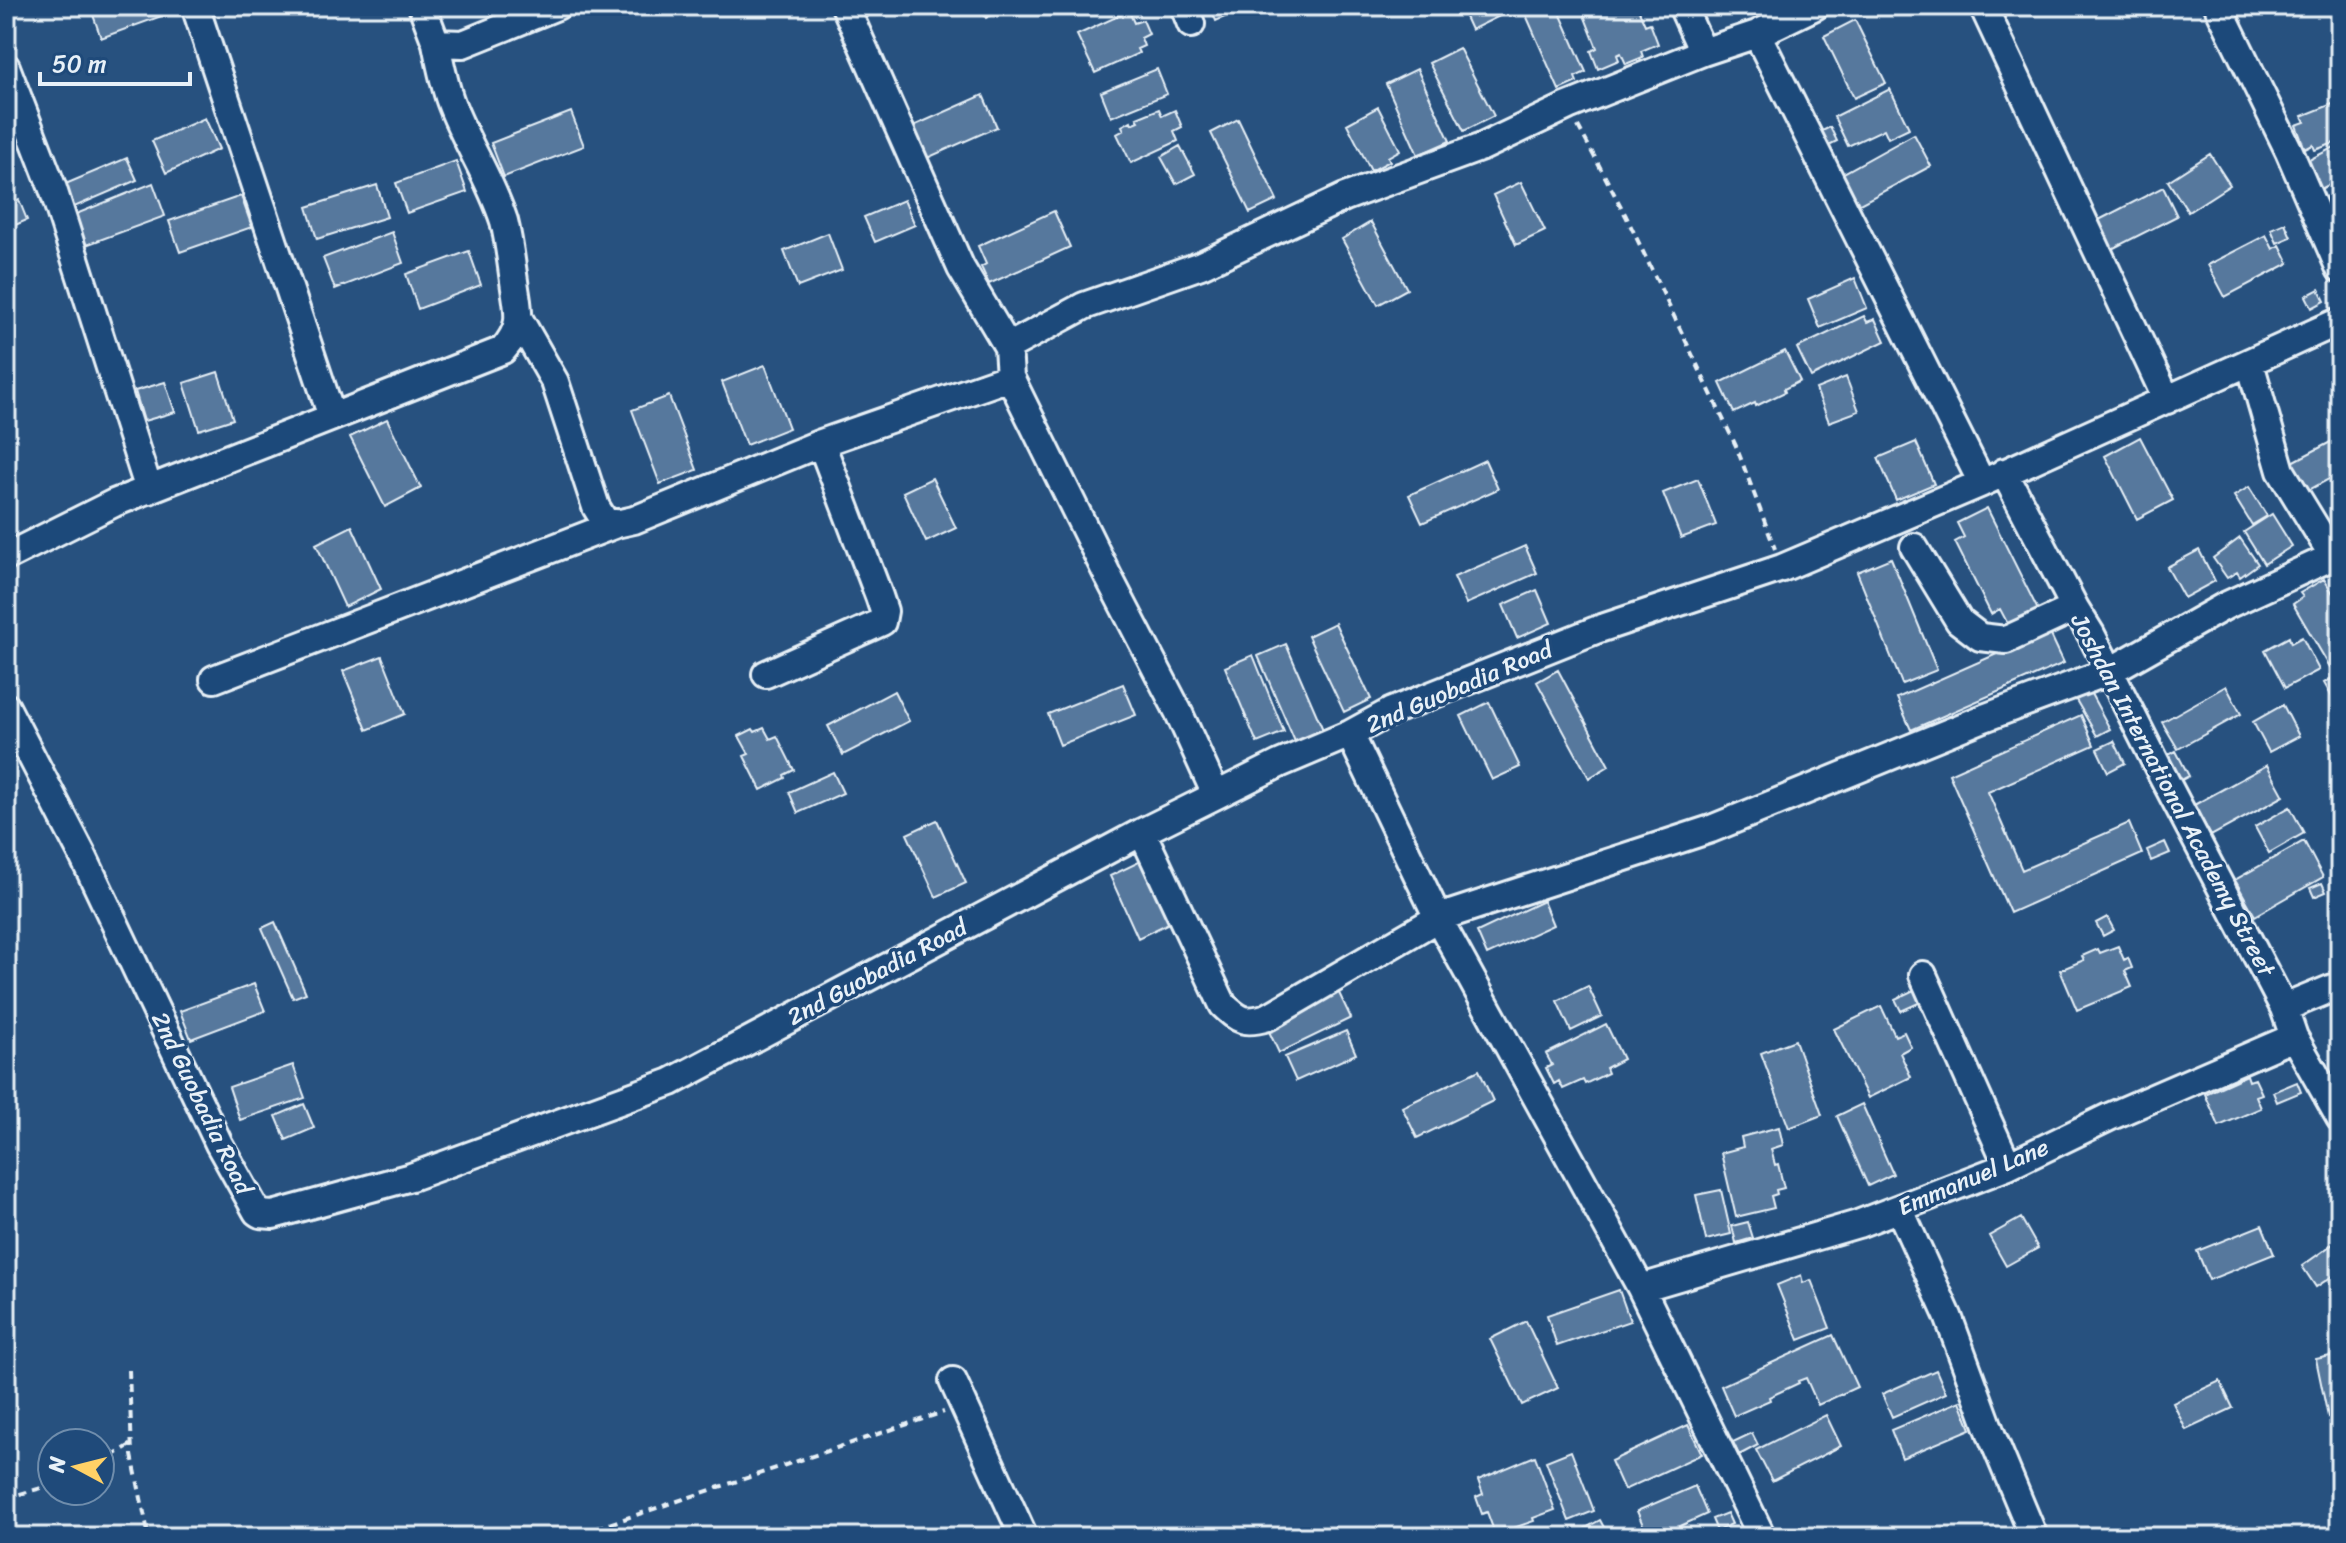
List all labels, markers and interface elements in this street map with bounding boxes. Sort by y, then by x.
scale bar [40,36,190,86]
text: 50 m [52,43,107,85]
street label: Joshdan International Academy Street [2059,605,2288,985]
street label: 2nd Guobadia Road [1359,628,1561,745]
street label: 2nd Guobadia Road [779,906,977,1037]
street label: 2nd Guobadia Road [139,1004,266,1204]
street label: Emmanuel Lane [1891,1126,2055,1228]
north arrow [36,1427,116,1507]
text: N [36,1454,77,1476]

